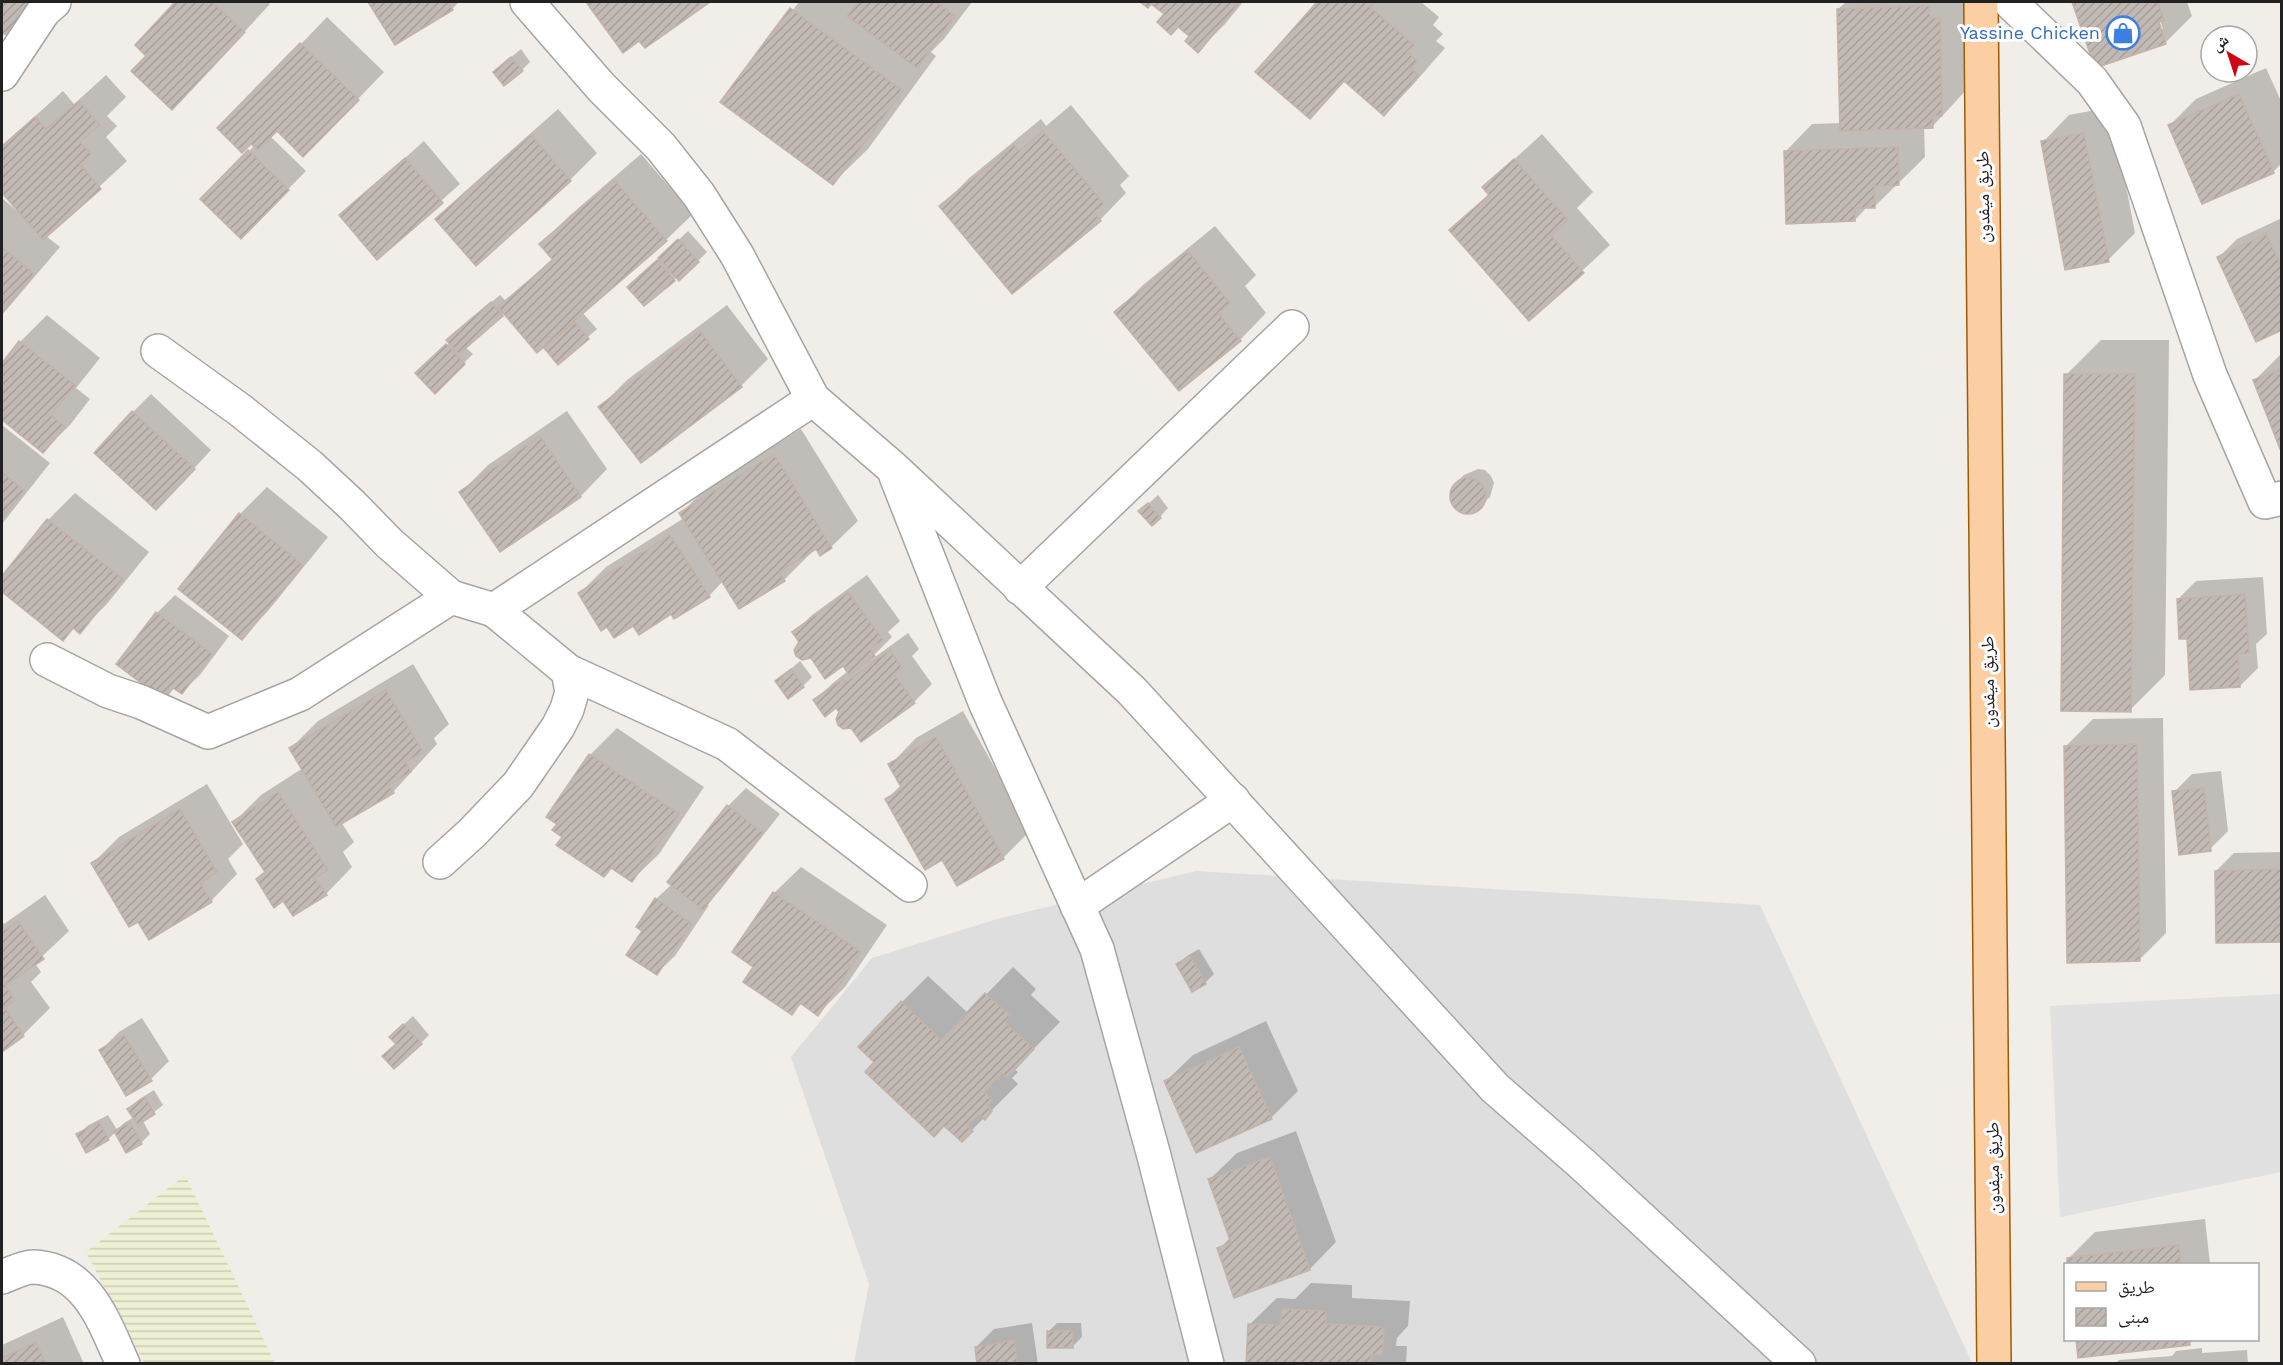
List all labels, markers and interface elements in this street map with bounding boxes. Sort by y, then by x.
shop icon: Yassine Chicken [2105,15,2141,51]
place label: Yassine Chicken [1960,22,2100,43]
north arrow [2199,24,2259,84]
text: ش [2207,30,2232,55]
street label: طريق ميفدون [1971,151,1995,243]
street label: طريق ميفدون [1976,636,2000,728]
street label: طريق ميفدون [1981,1122,2005,1214]
legend [2064,1263,2259,1341]
text: طريق [2118,1276,2155,1298]
text: مبنى [2118,1306,2149,1328]

